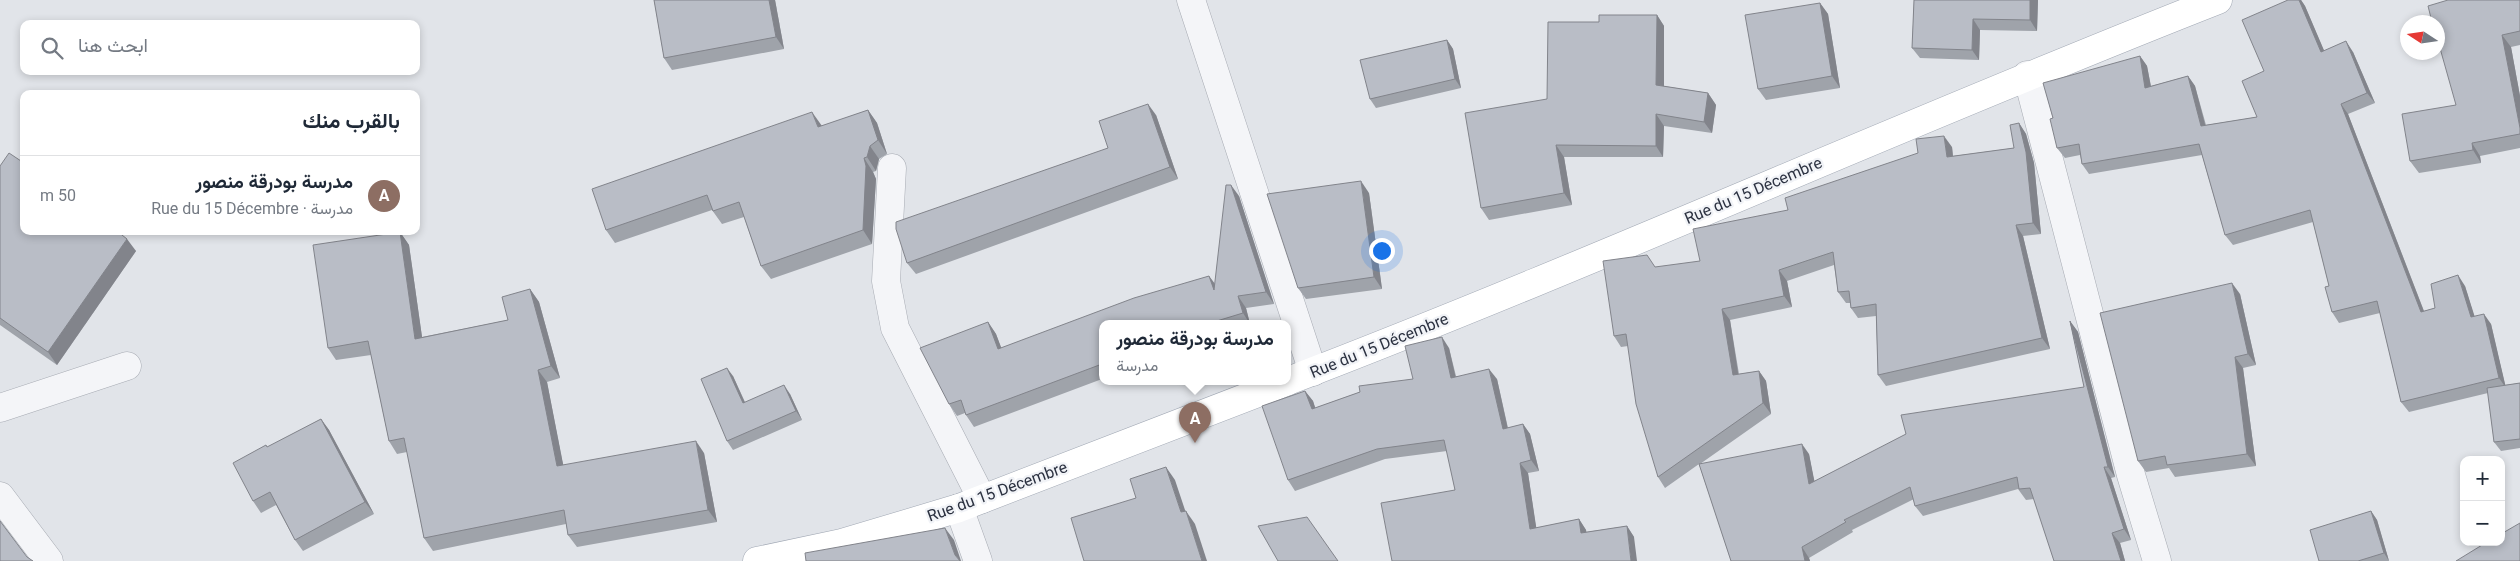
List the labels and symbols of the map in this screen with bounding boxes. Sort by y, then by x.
north arrow [2400,15,2445,60]
street label: Rue du 15 Décembre [1682,153,1825,228]
your location [1369,238,1395,264]
street label: Rue du 15 Décembre [1307,309,1451,382]
pin: A [1179,402,1211,443]
street label: Rue du 15 Décembre [925,457,1070,526]

